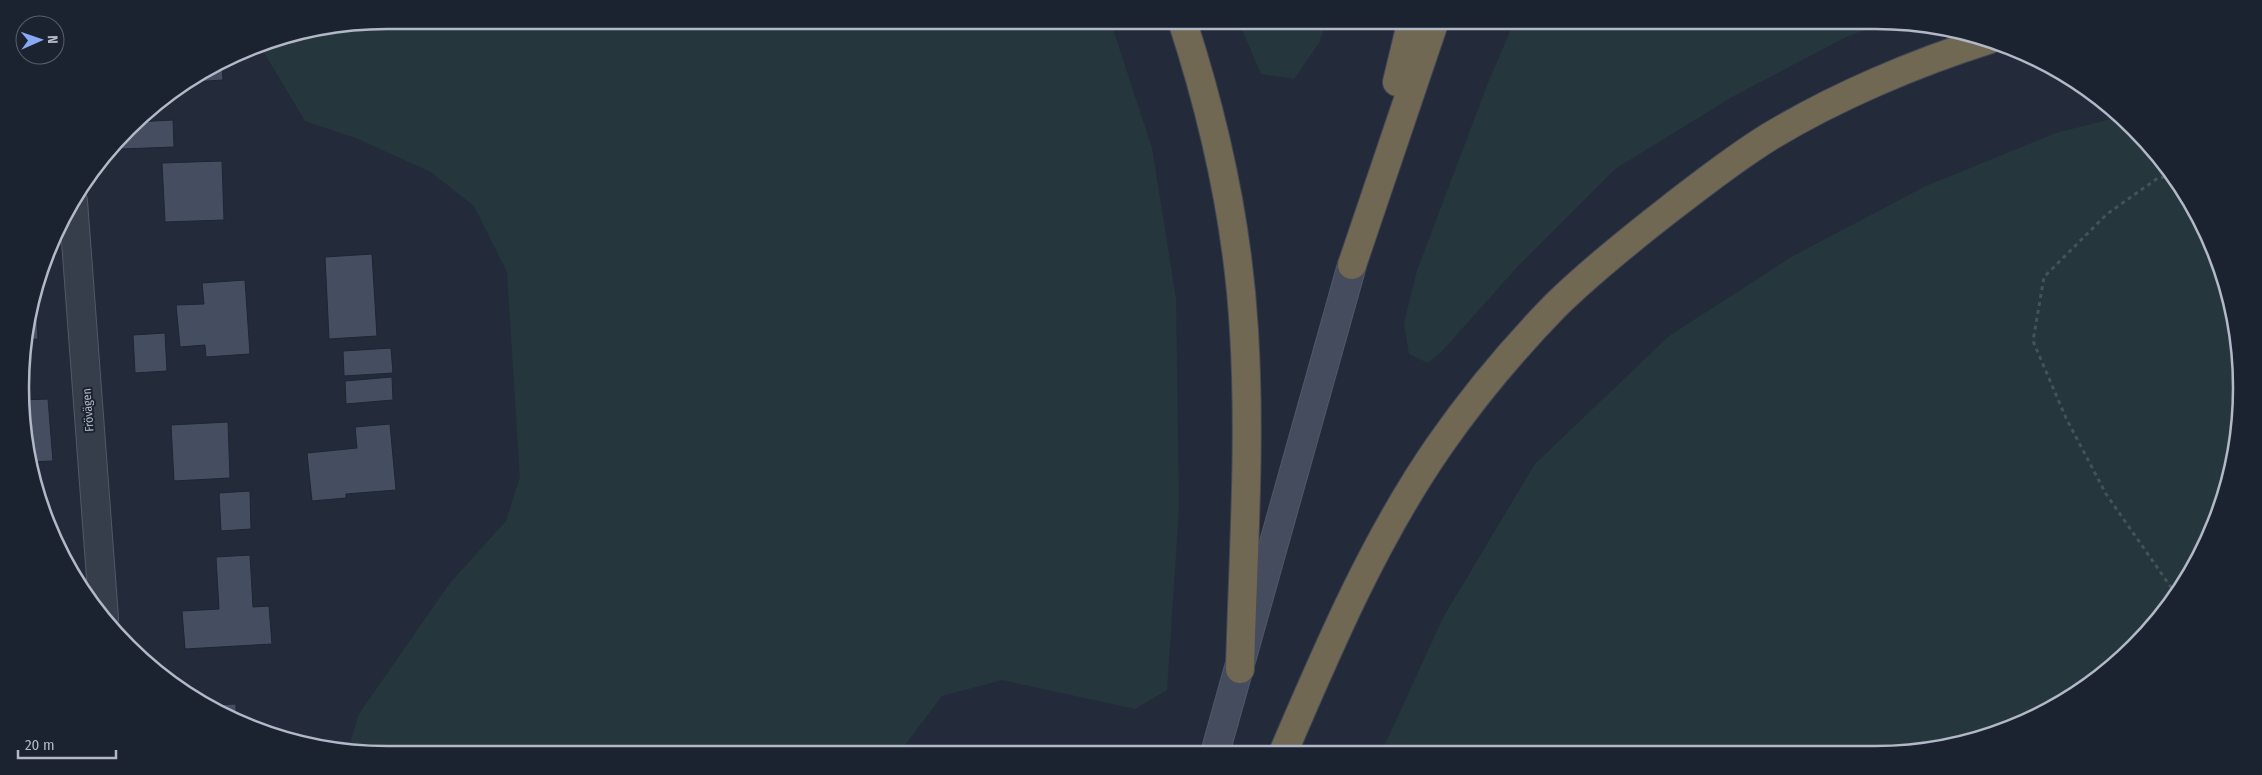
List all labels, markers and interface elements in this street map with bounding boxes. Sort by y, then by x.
north arrow [15,15,65,65]
text: N [44,35,61,44]
street label: Frövägen [79,388,97,432]
scale bar [18,728,115,760]
text: 20 m [25,736,55,754]

